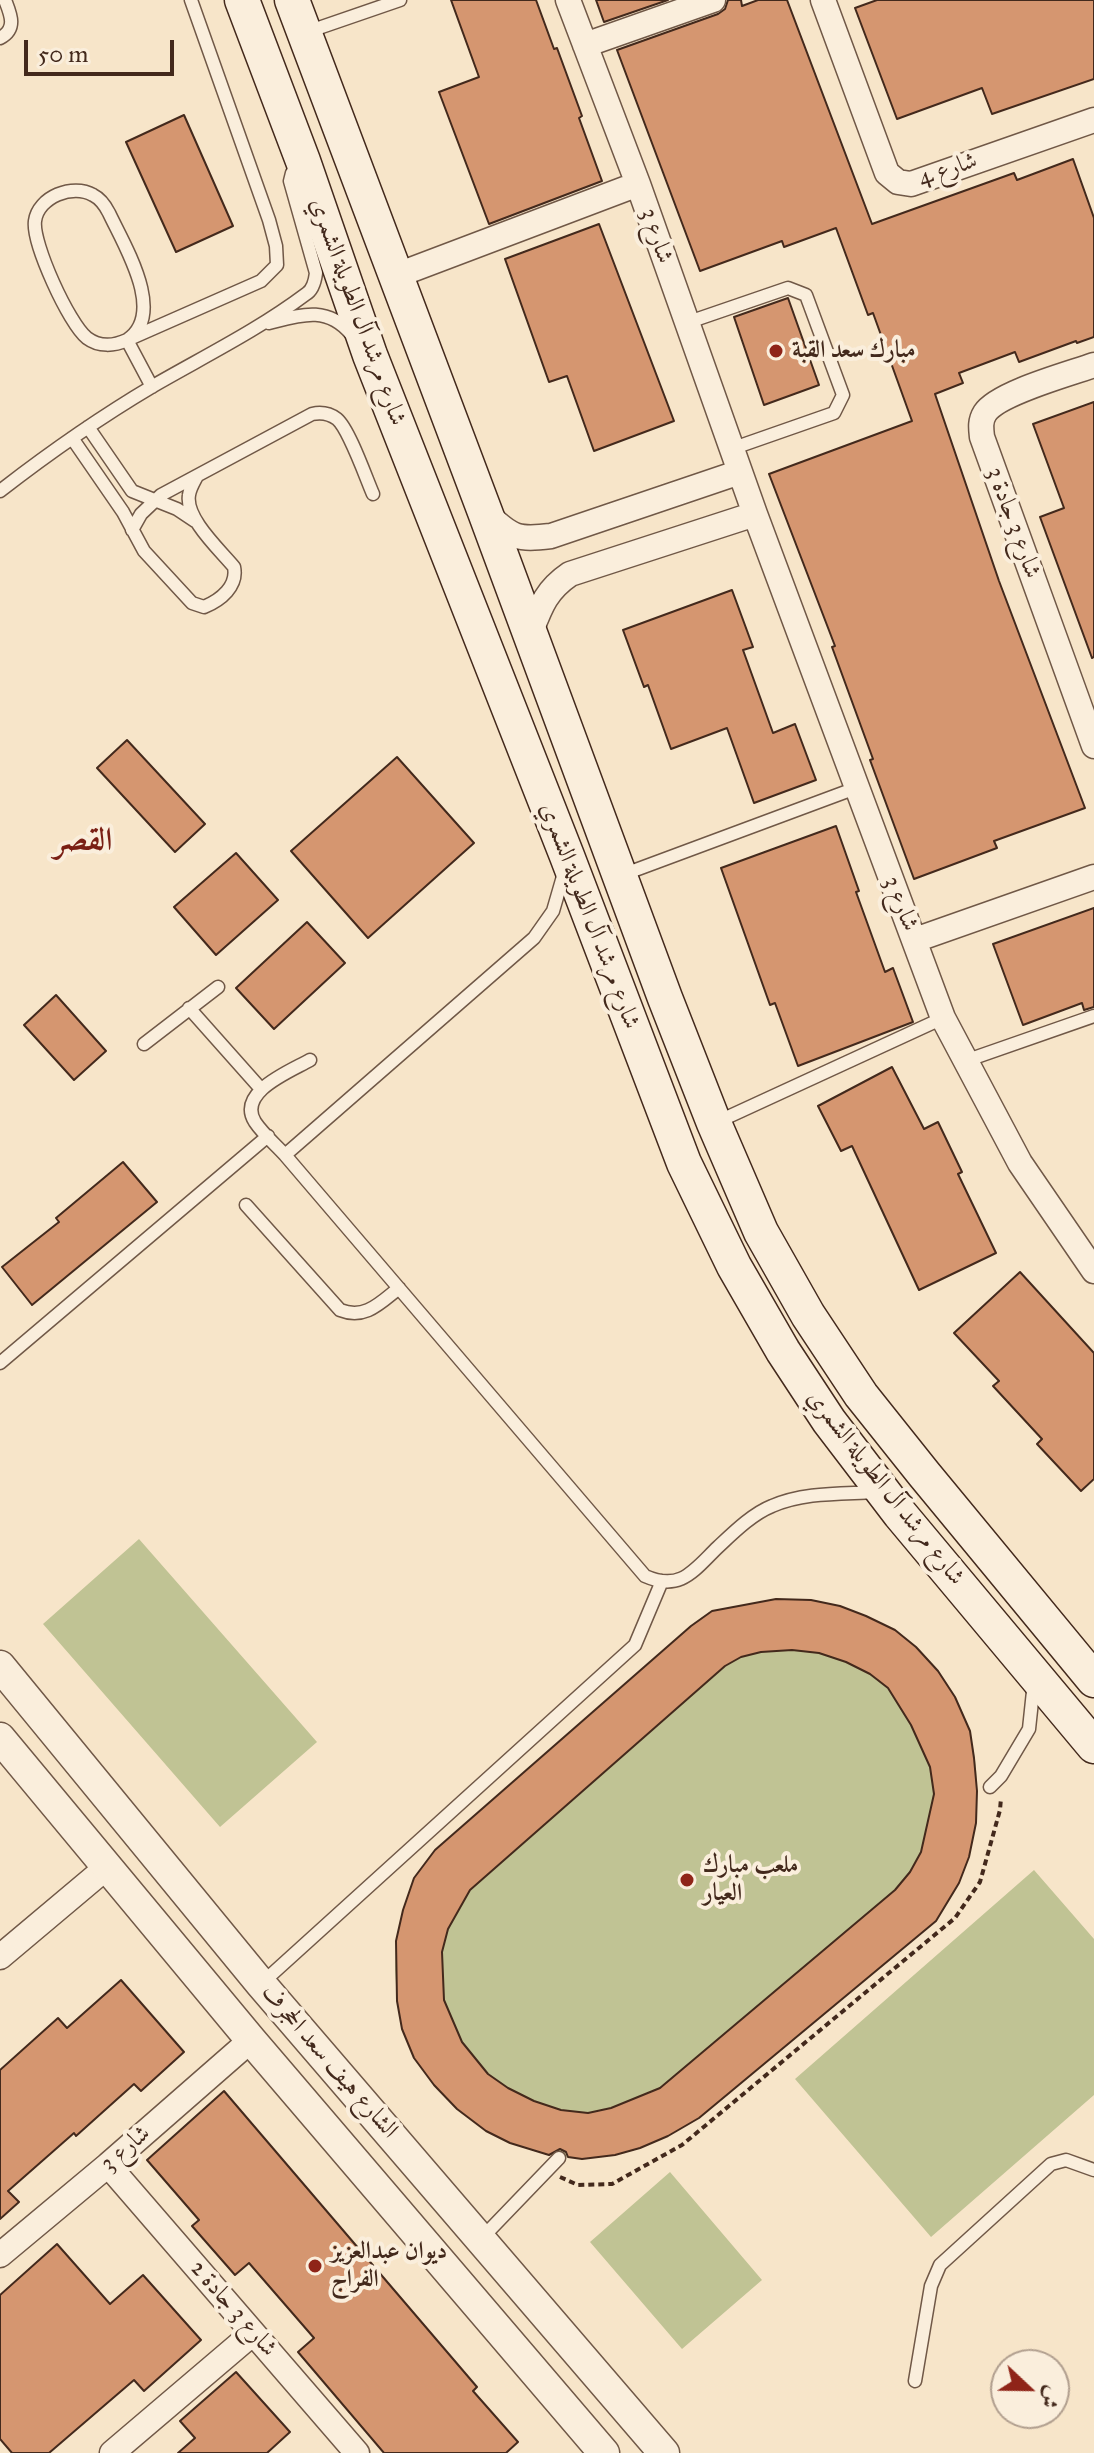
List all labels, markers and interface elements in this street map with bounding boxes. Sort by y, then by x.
scale bar [28,24,178,74]
text: 50 m [38,39,88,69]
street label: شارع 4 [915,147,981,193]
street label: شارع مرشد آل الطويلة الشمري [302,194,412,430]
street label: شارع 3 [633,205,679,267]
place label: مبارك سعد القبة [792,337,916,365]
marker: مبارك سعد القبة [767,342,785,360]
street label: شارع 3 جادة 3 [980,464,1046,582]
street label: شارع مرشد آل الطويلة الشمري [533,799,645,1033]
district label: القصر [54,823,112,861]
street label: شارع 3 [876,872,924,936]
street label: شارع مرشد آل الطويلة الشمري [800,1385,970,1591]
place label: ملعب مبارك العيار [703,1852,798,1908]
marker: ملعب مبارك العيار [678,1871,696,1889]
street label: الشارع هيف سعد الحجرف [254,1979,404,2145]
street label: شارع 3 [95,2120,157,2178]
place label: ديوان عبدالعزيز الفراج [331,2238,447,2294]
street label: شارع 3 جادة 2 [183,2255,283,2363]
marker: ديوان عبدالعزيز الفراج [306,2257,324,2275]
north arrow [990,2349,1070,2429]
text: ش [1034,2382,1067,2413]

